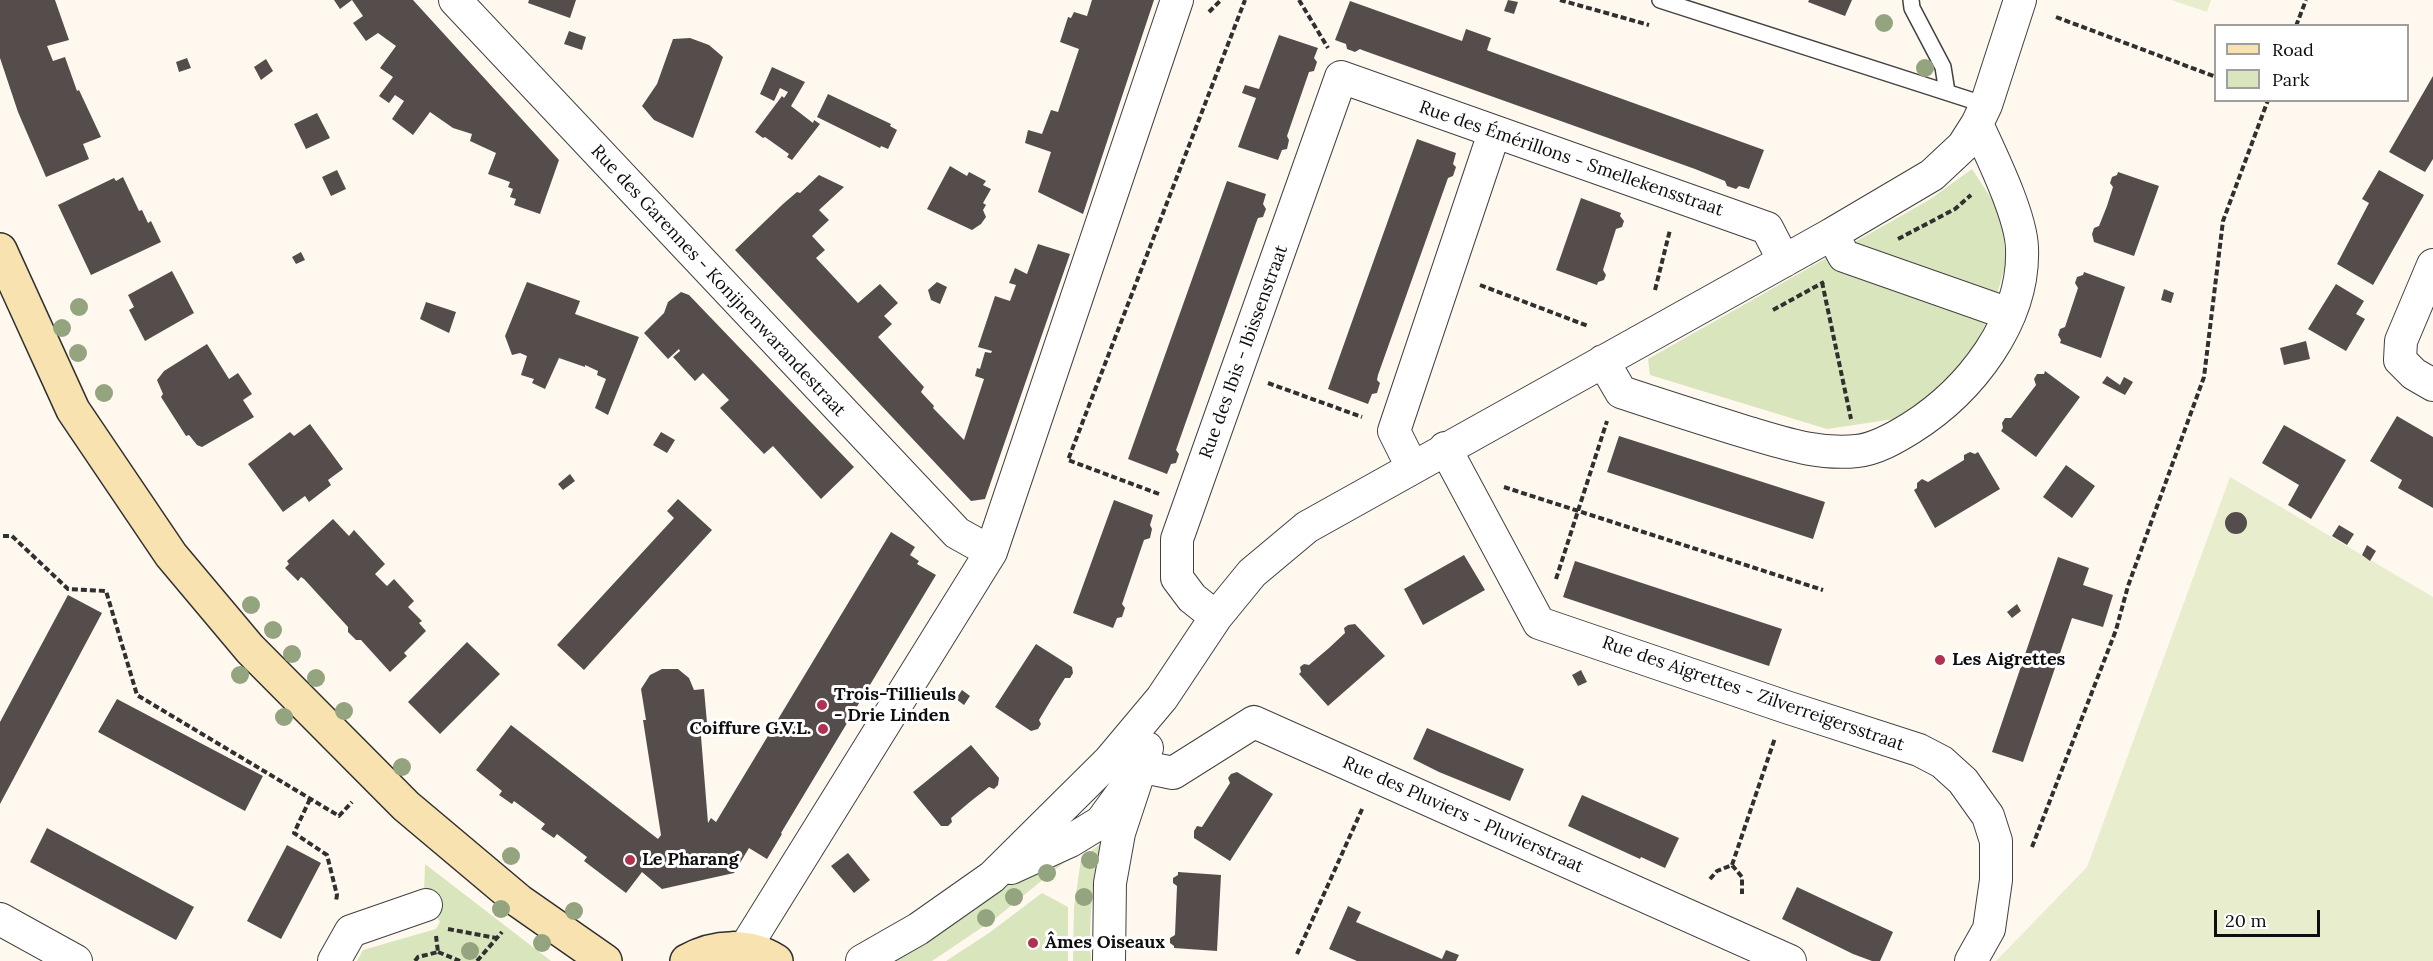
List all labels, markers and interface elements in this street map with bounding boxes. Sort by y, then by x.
legend [2214,24,2409,102]
text: Road [2272,38,2314,61]
text: Park [2272,68,2309,91]
street label: Rue des Émérillons - Smellekensstraat [1416,97,1726,221]
street label: Rue des Garennes - Konijnenwarandestraat [586,141,850,421]
street label: Rue des Ibis - Ibissenstraat [1195,242,1293,462]
street label: Rue des Aigrettes - Zilverreigersstraat [1599,632,1907,756]
place label: Les Aigrettes [1952,649,2065,671]
marker: Les Aigrettes [1933,653,1947,667]
place label: Trois-Tillieuls - Drie Linden [834,684,956,726]
marker: Trois-Tillieuls - Drie Linden [815,698,829,712]
place label: Coiffure G.V.L. [689,718,811,740]
marker: Coiffure G.V.L. [816,722,830,736]
street label: Rue des Pluviers - Pluvierstraat [1339,752,1587,878]
place label: Le Pharang [642,849,739,871]
marker: Le Pharang [623,853,637,867]
scale bar [2217,898,2324,936]
text: 20 m [2225,909,2267,932]
place label: Âmes Oiseaux [1045,932,1165,954]
marker: Âmes Oiseaux [1026,936,1040,950]

